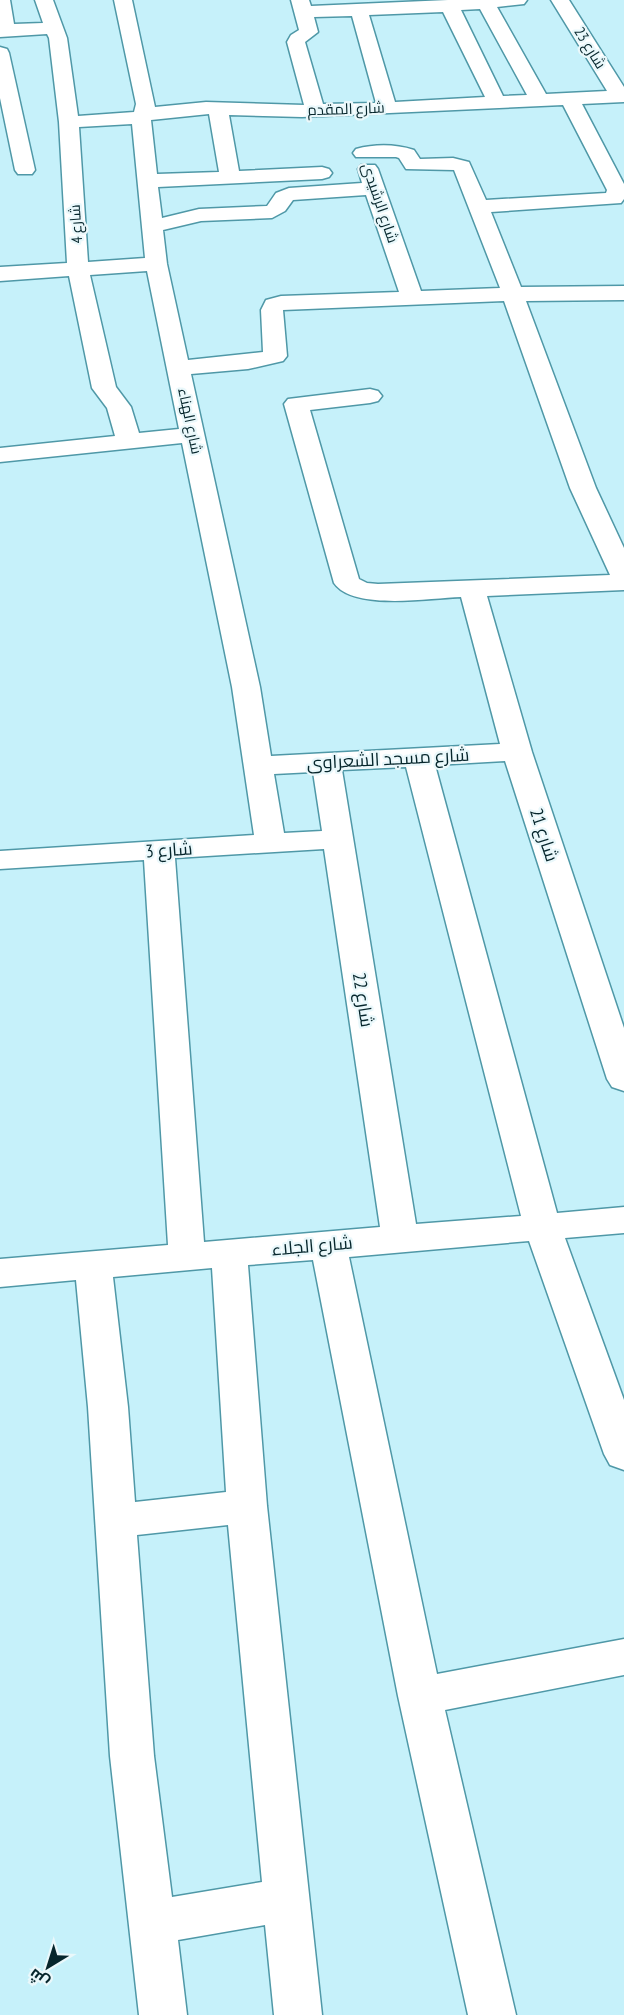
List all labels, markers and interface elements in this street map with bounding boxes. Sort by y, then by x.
street label: شارع 23 [569,23,611,73]
street label: شارع المقدم [307,98,385,121]
street label: شارع الرشيدى [356,160,403,246]
street label: شارع 4 [65,204,88,244]
street label: شارع الهناء [172,386,207,456]
street label: شارع مسجد الشعراوى [306,743,470,775]
street label: شارع 21 [524,805,564,865]
street label: شارع 3 [145,836,193,864]
street label: شارع 22 [347,971,379,1029]
street label: شارع الجلاء [271,1231,353,1261]
north arrow [18,1937,78,1997]
text: ش [25,1965,53,1993]

